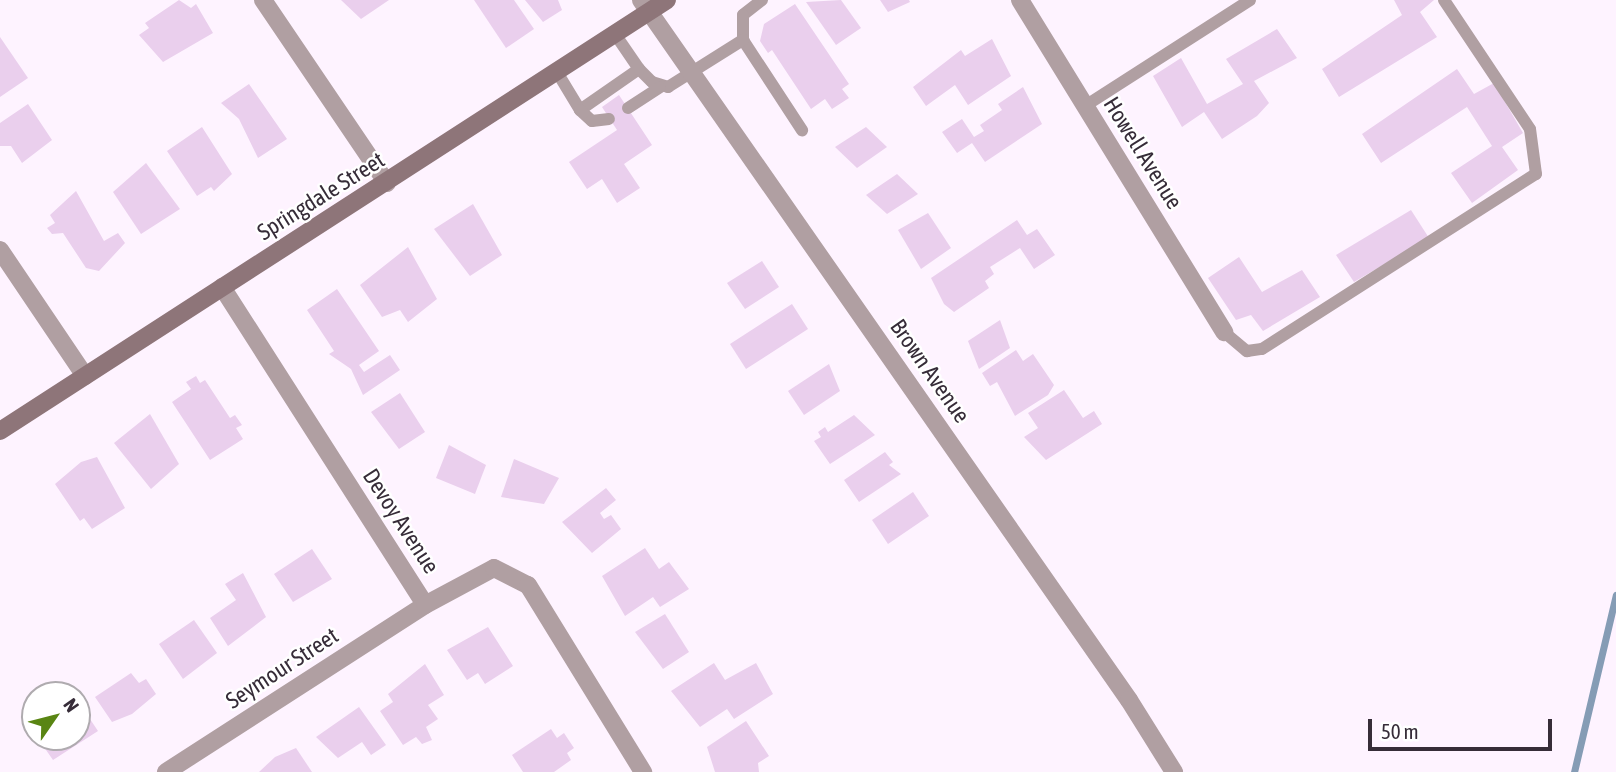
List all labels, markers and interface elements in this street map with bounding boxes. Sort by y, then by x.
street label: Howell Avenue [1098,92,1188,214]
street label: Springdale Street [252,146,390,246]
street label: Brown Avenue [884,314,976,428]
street label: Devoy Avenue [357,463,445,579]
street label: Seymour Street [221,622,343,714]
north arrow [21,681,91,751]
text: N [59,694,84,716]
scale bar [1371,706,1555,750]
text: 50 m [1381,719,1419,743]

